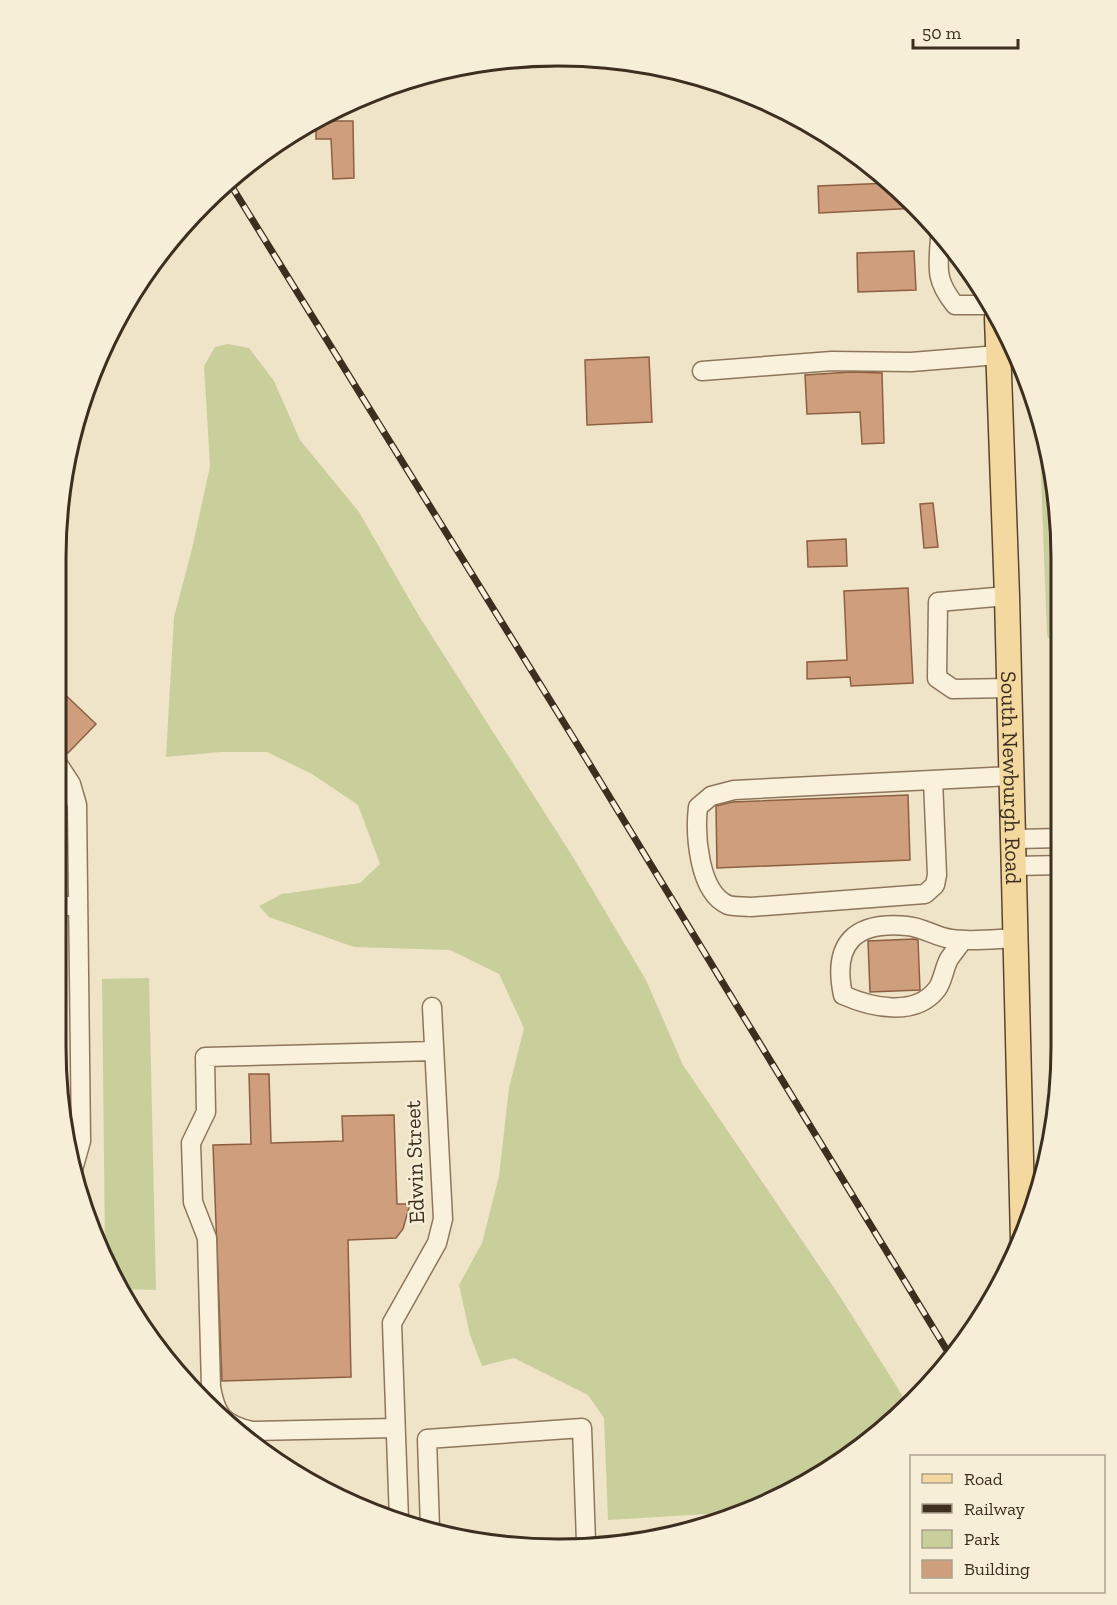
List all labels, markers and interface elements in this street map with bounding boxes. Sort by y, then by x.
scale bar [913,12,1018,50]
text: 50 m [922,22,962,44]
street label: South Newburgh Road [995,671,1027,885]
street label: Edwin Street [399,1099,430,1224]
legend [910,1455,1105,1593]
text: Road [964,1468,1003,1490]
text: Railway [964,1498,1026,1520]
text: Park [964,1528,1000,1550]
text: Building [964,1558,1030,1580]

